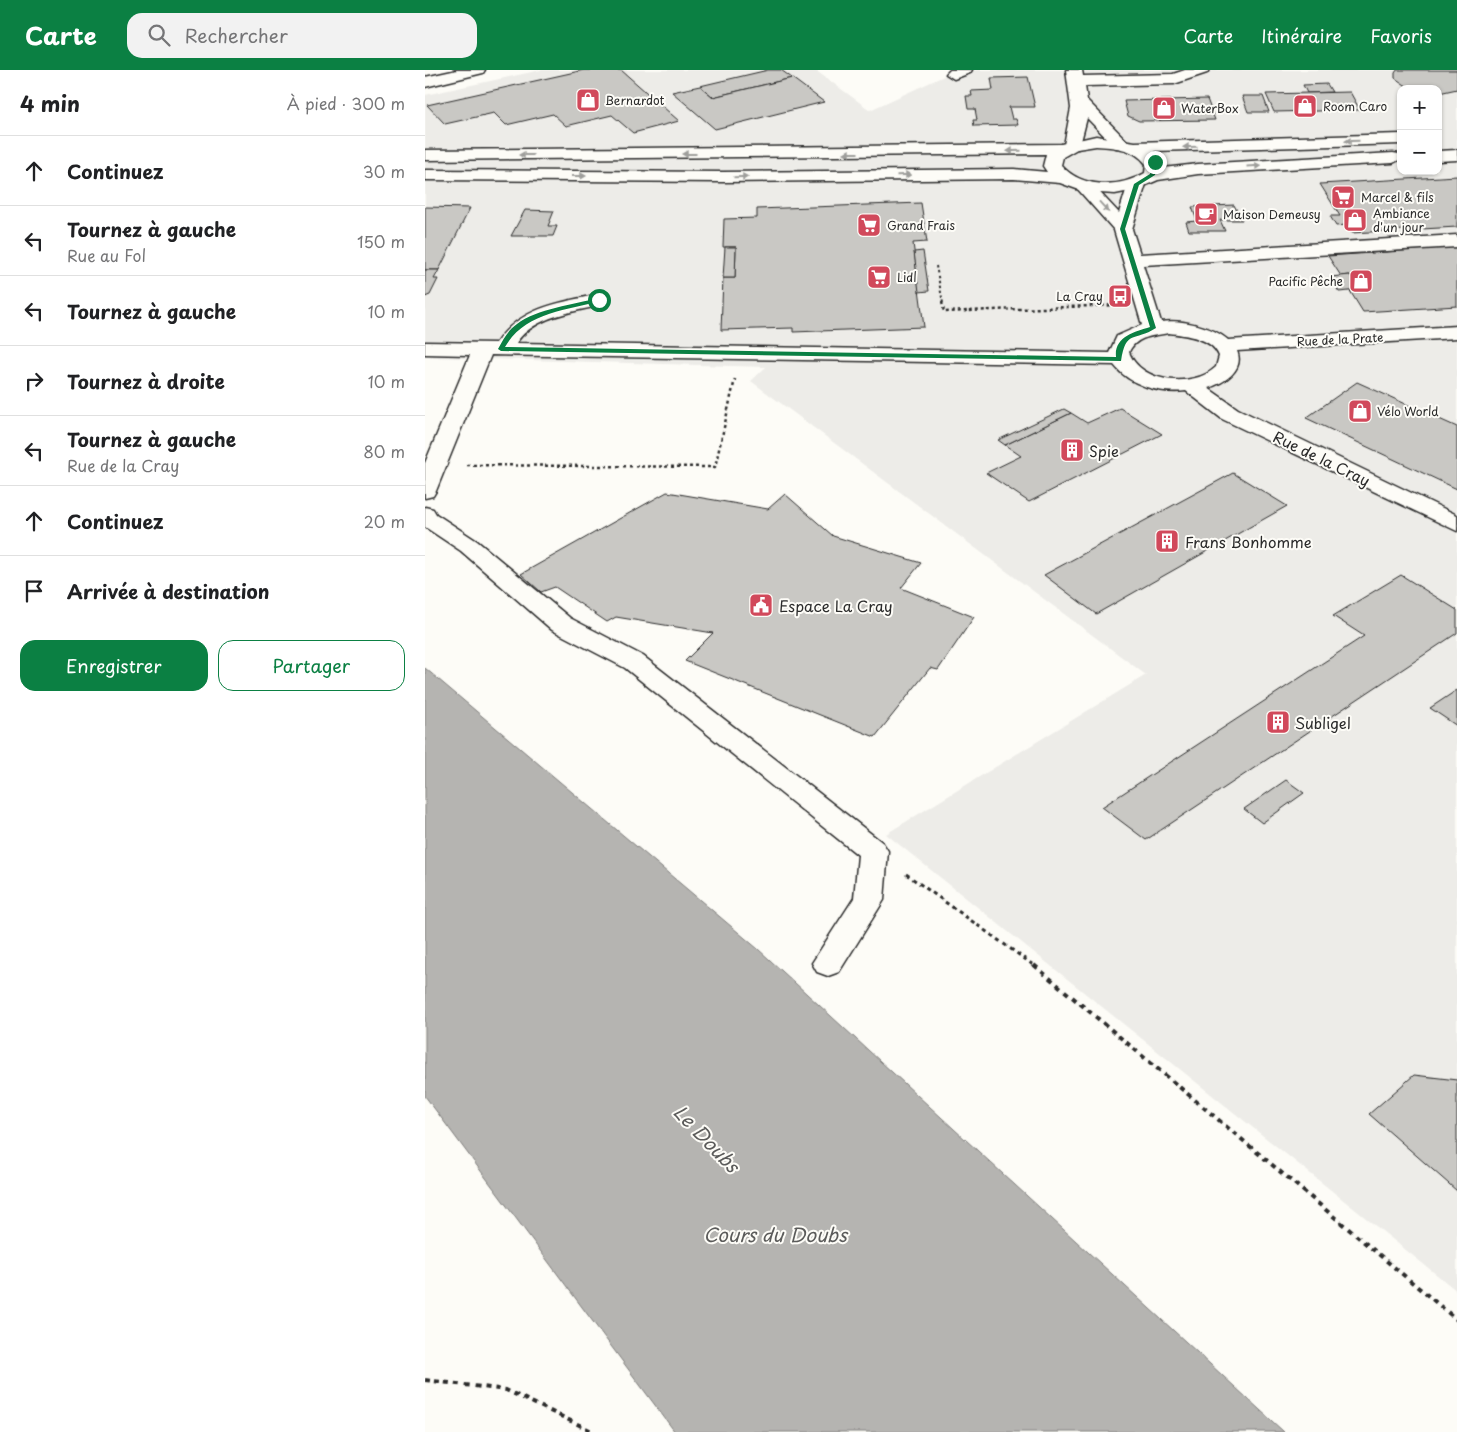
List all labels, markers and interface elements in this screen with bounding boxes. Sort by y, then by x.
search box [127,13,477,58]
text: Carte [25,17,97,53]
icon: search [145,21,173,49]
text: Rechercher [185,21,288,49]
text: Carte [1183,22,1233,49]
text: Itinéraire [1261,22,1342,49]
text: Favoris [1370,22,1432,49]
map controls [1397,85,1442,175]
button: + [1397,85,1442,130]
text: 4 min [20,87,80,119]
shop icon: Bernardot [575,87,601,113]
text: À pied · 300 m [287,91,405,115]
place label: Bernardot [605,91,665,109]
shop icon: Room Caro [1292,93,1318,119]
shop icon: WaterBox [1151,95,1177,121]
place label: Room Caro [1323,97,1388,115]
place label: WaterBox [1181,99,1239,117]
button: − [1397,130,1442,175]
one-way arrow [1344,137,1360,145]
one-way arrow [1181,143,1197,151]
one-way arrow [1005,147,1021,155]
one-way arrow [843,149,859,157]
one-way arrow [680,150,696,158]
one-way arrow [518,151,534,159]
route end [1144,151,1167,174]
icon: ahead [20,157,48,185]
text: Continuez [67,157,164,185]
text: 30 m [363,159,405,183]
one-way arrow [1246,161,1262,169]
one-way arrow [896,171,912,179]
one-way arrow [571,172,587,180]
one-way arrow [733,172,749,180]
supermarket icon: Marcel & fils [1330,184,1356,210]
place label: Marcel & fils [1361,188,1434,206]
one-way arrow [1098,201,1110,213]
cafe icon: Maison Demeusy [1193,201,1219,227]
place label: Ambiance d'un jour [1373,204,1430,236]
place label: Maison Demeusy [1223,205,1321,223]
shop icon: Ambiance d'un jour [1342,207,1368,233]
supermarket icon: Grand Frais [856,212,882,238]
text: Tournez à gauche [67,215,236,243]
place label: Grand Frais [887,216,955,234]
icon: left [20,227,48,255]
text: 150 m [357,229,405,253]
text: Rue au Fol [67,243,146,267]
supermarket icon: Lidl [866,264,892,290]
place label: Lidl [897,268,917,286]
shop icon: Pacific Pêche [1348,268,1374,294]
place label: Pacific Pêche [1268,272,1343,290]
bus stop icon: La Cray [1107,283,1133,309]
place label: La Cray [1056,287,1103,305]
route start [588,289,611,312]
icon: left [20,297,48,325]
text: Tournez à gauche [67,297,236,325]
text: 10 m [368,299,405,323]
street label: Rue de la Prate [1296,328,1384,350]
icon: right [20,367,48,395]
text: Tournez à droite [67,367,225,395]
text: 10 m [368,369,405,393]
shop icon: Vélo World [1347,398,1373,424]
place label: Vélo World [1377,402,1439,420]
text: Tournez à gauche [67,425,236,453]
street label: Rue de la Cray [1270,425,1374,491]
icon: left [20,437,48,465]
building icon: Spie [1059,437,1085,463]
text: 80 m [363,439,405,463]
place label: Spie [1089,439,1119,462]
text: Rue de la Cray [67,453,179,477]
icon: ahead [20,507,48,535]
text: Continuez [67,507,164,535]
text: 20 m [364,509,405,533]
building icon: Frans Bonhomme [1154,528,1180,554]
place label: Frans Bonhomme [1185,530,1312,553]
icon: arrive [20,577,48,605]
text: Arrivée à destination [67,577,270,605]
public building icon: Espace La Cray [748,592,774,618]
place label: Espace La Cray [779,594,893,617]
button: Enregistrer [20,640,208,691]
button: Partager [218,640,405,691]
building icon: Subligel [1265,709,1291,735]
place label: Subligel [1295,711,1351,734]
water label: Le Doubs [668,1098,748,1180]
water label: Cours du Doubs [703,1220,849,1248]

